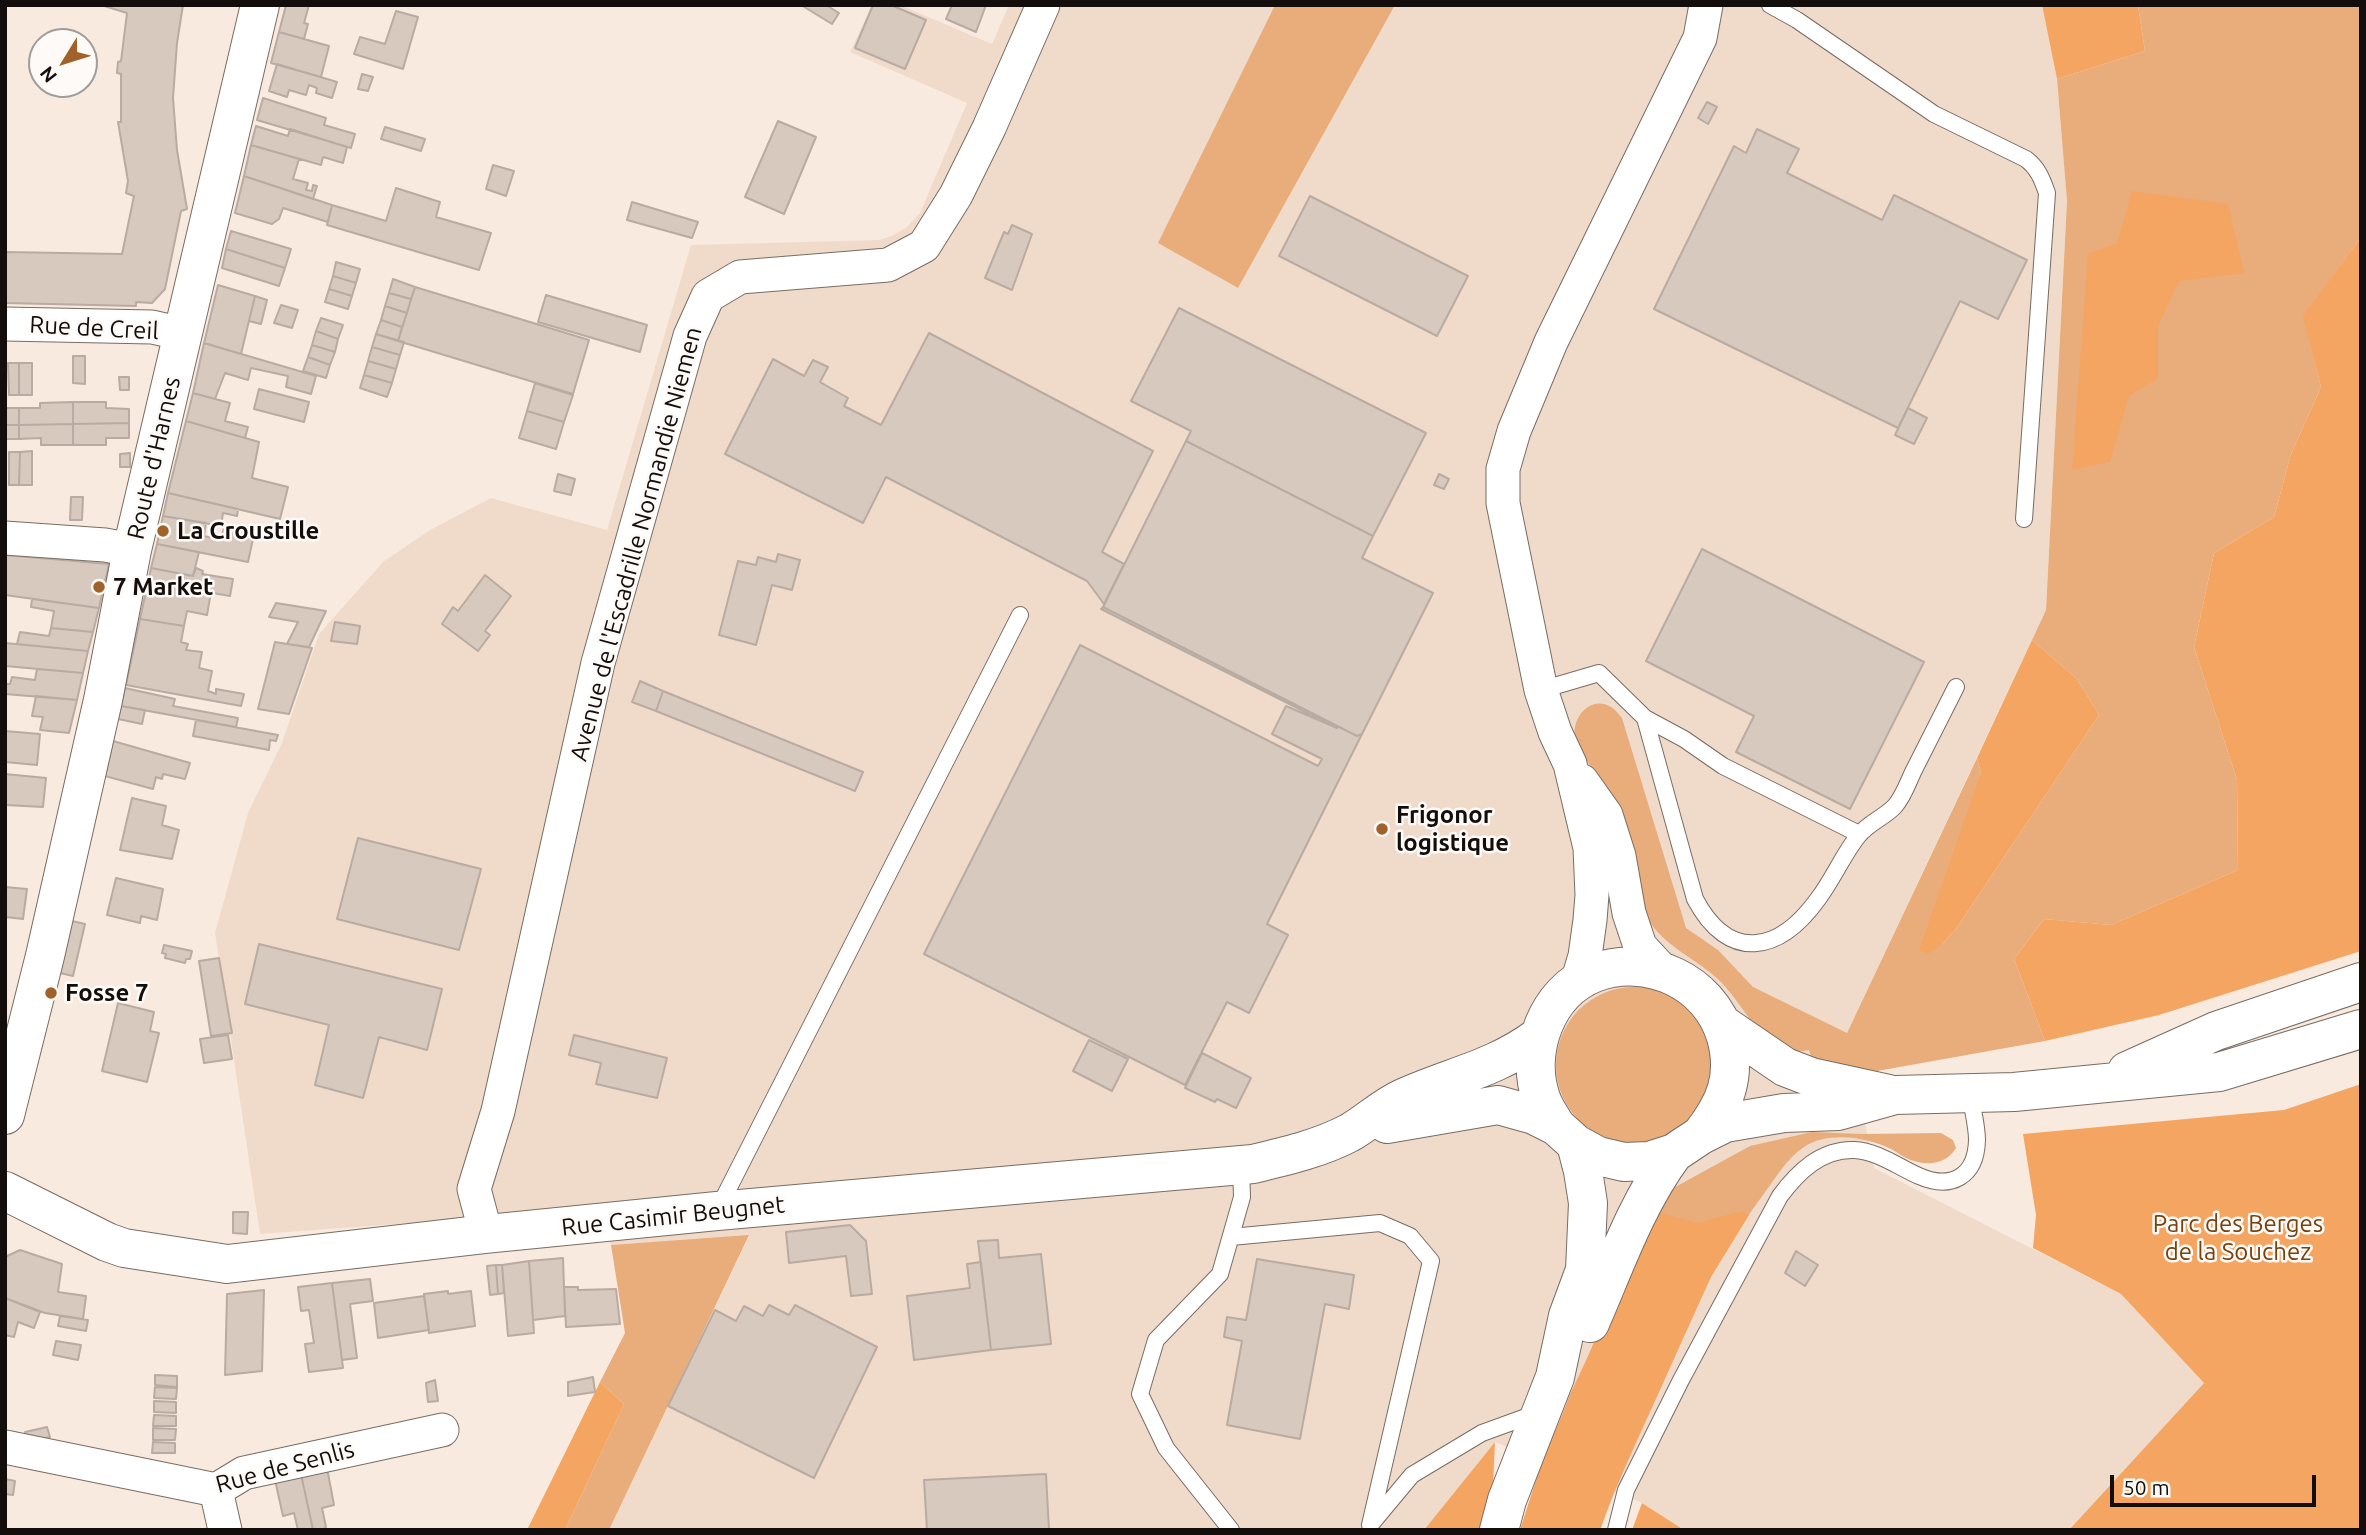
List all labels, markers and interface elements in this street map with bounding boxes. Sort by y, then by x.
north arrow [28,28,98,98]
text: N [35,62,61,87]
street label: Rue de Creil [29,310,159,346]
street label: Avenue de l'Escadrille Normandie Niemen [564,324,708,764]
street label: Route d'Harnes [121,374,187,542]
place label: La Croustille [177,517,319,545]
marker: La Croustille [155,523,171,539]
place label: 7 Market [113,573,213,601]
marker: 7 Market [91,579,107,595]
place label: Frigonor logistique [1396,801,1509,857]
marker: Frigonor logistique [1374,821,1390,837]
place label: Fosse 7 [65,979,148,1007]
marker: Fosse 7 [43,985,59,1001]
street label: Rue Casimir Beugnet [560,1190,786,1242]
park label: Parc des Berges de la Souchez [2153,1210,2323,1266]
street label: Rue de Senlis [213,1435,357,1499]
scale bar [2114,1462,2320,1506]
text: 50 m [2123,1475,2170,1499]

